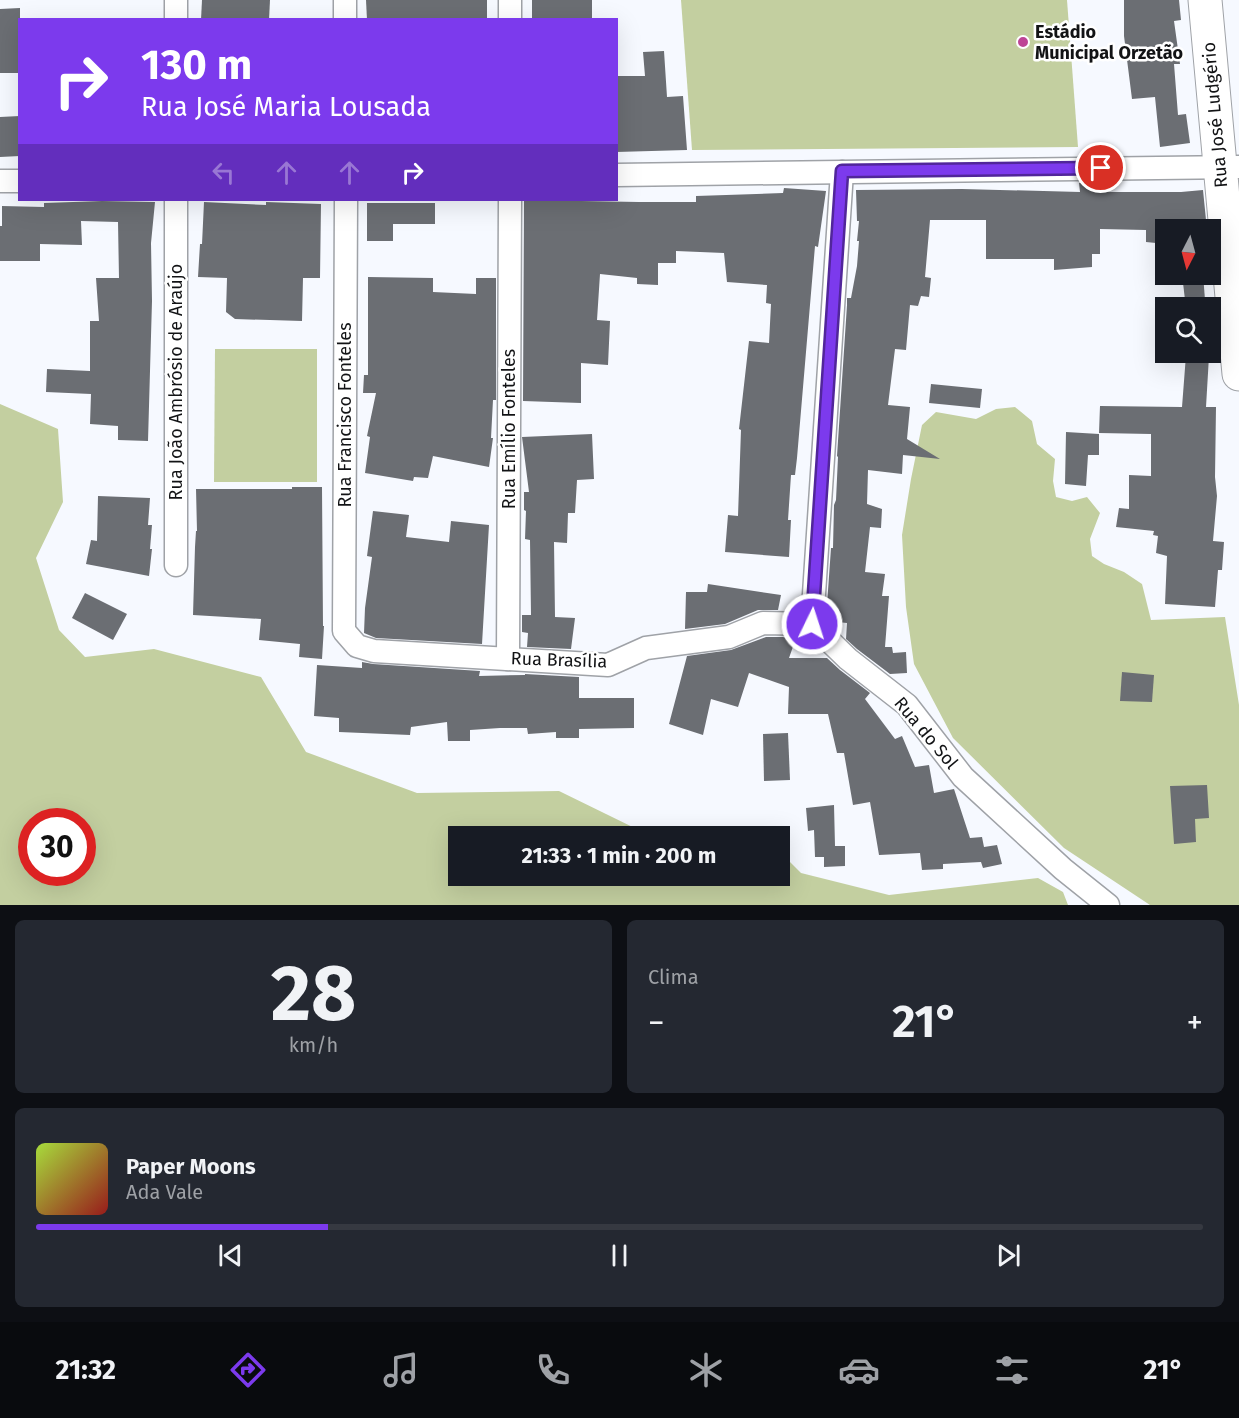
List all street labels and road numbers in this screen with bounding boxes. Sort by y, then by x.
street label: Rua José Ludgério [1198,41,1232,189]
street label: Rua João Ambrósio de Araújo [165,264,187,500]
street label: Rua Francisco Fonteles [334,322,356,508]
street label: Rua Emílio Fonteles [498,349,520,509]
street label: Rua Brasília [510,647,608,673]
street label: Rua do Sol [889,692,963,774]

